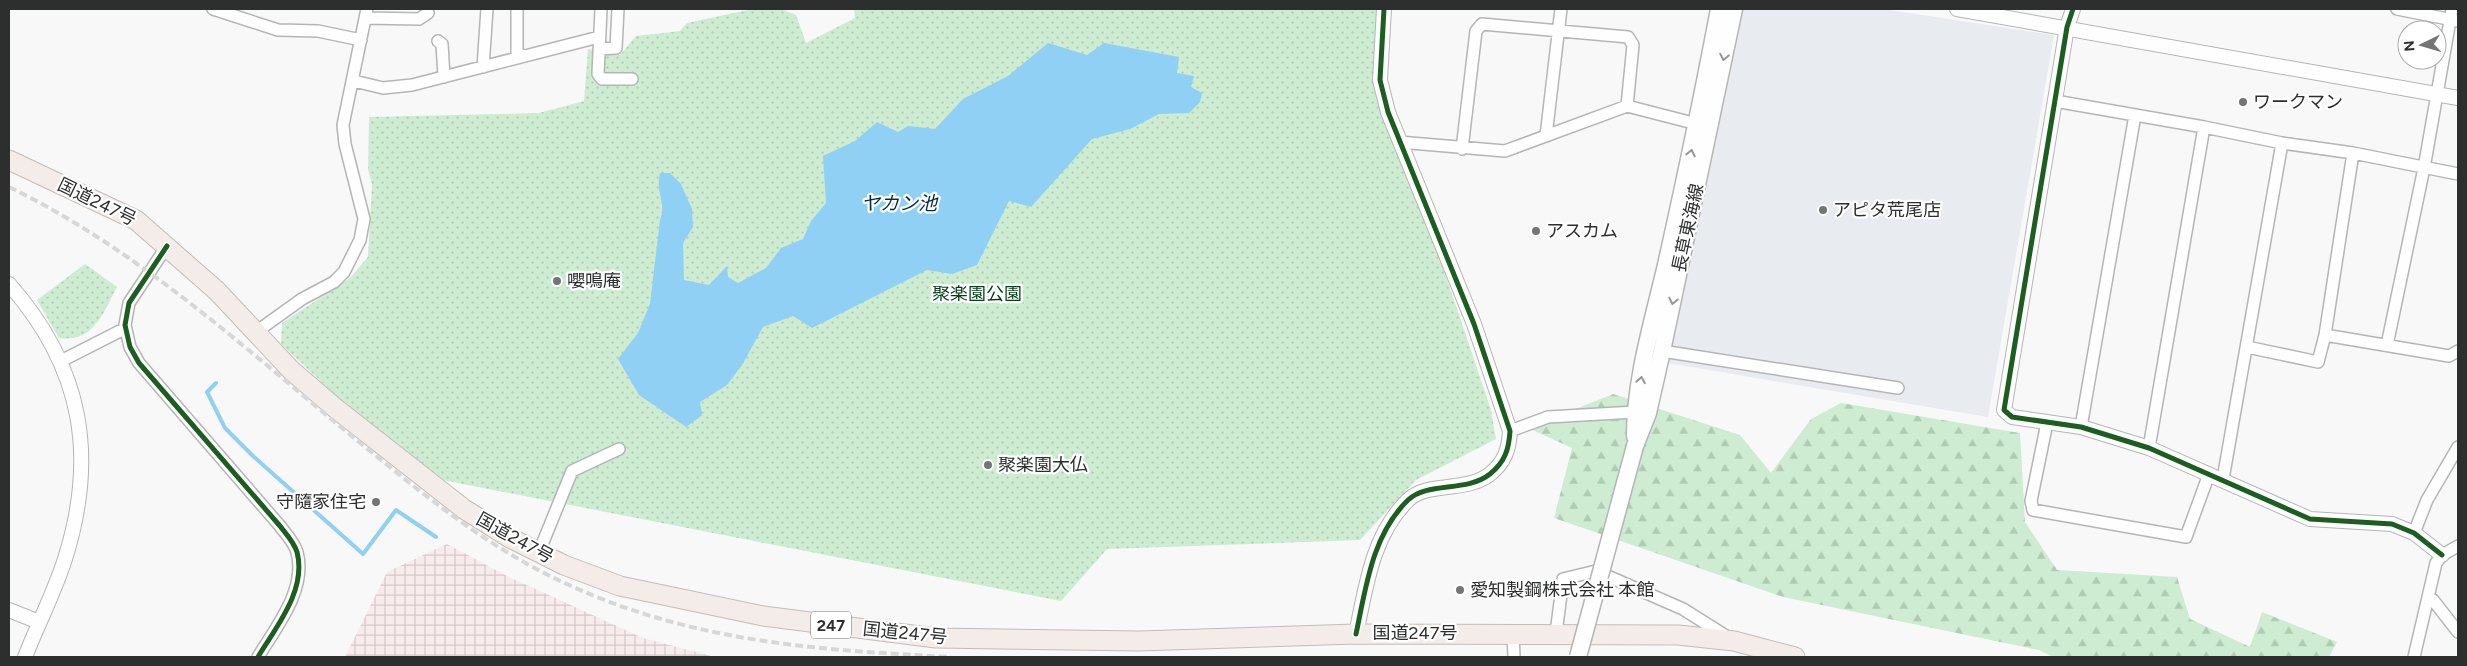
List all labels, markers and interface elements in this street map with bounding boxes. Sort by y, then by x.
north arrow [2397,20,2447,70]
text: N [2401,40,2418,52]
one-way arrow [1720,52,1730,61]
place label: ワークマン [2253,91,2343,113]
marker: ワークマン [2237,96,2249,108]
one-way arrow [1685,148,1696,157]
street label: 国道247号 [54,174,140,230]
street label: 長草東海線 [1668,182,1708,274]
water label: ヤカン池 [861,192,939,215]
place label: アピタ荒尾店 [1833,199,1941,221]
marker: アピタ荒尾店 [1817,204,1829,216]
place label: アスカム [1546,220,1618,242]
marker: アスカム [1530,225,1542,237]
place label: 嚶鳴庵 [567,270,621,292]
marker: 嚶鳴庵 [551,275,563,287]
park label: 聚楽園公園 [932,283,1022,305]
one-way arrow [1668,297,1679,306]
one-way arrow [1635,376,1645,384]
place label: 聚楽園大仏 [998,454,1088,476]
marker: 聚楽園大仏 [982,459,994,471]
place label: 守隨家住宅 [276,491,366,513]
marker: 守隨家住宅 [370,496,382,508]
street label: 国道247号 [473,508,557,568]
place label: 愛知製鋼株式会社 本館 [1470,579,1654,601]
marker: 愛知製鋼株式会社 本館 [1454,584,1466,596]
road number: 247 [811,612,851,638]
street label: 国道247号 [862,618,948,648]
street label: 国道247号 [1373,622,1457,644]

